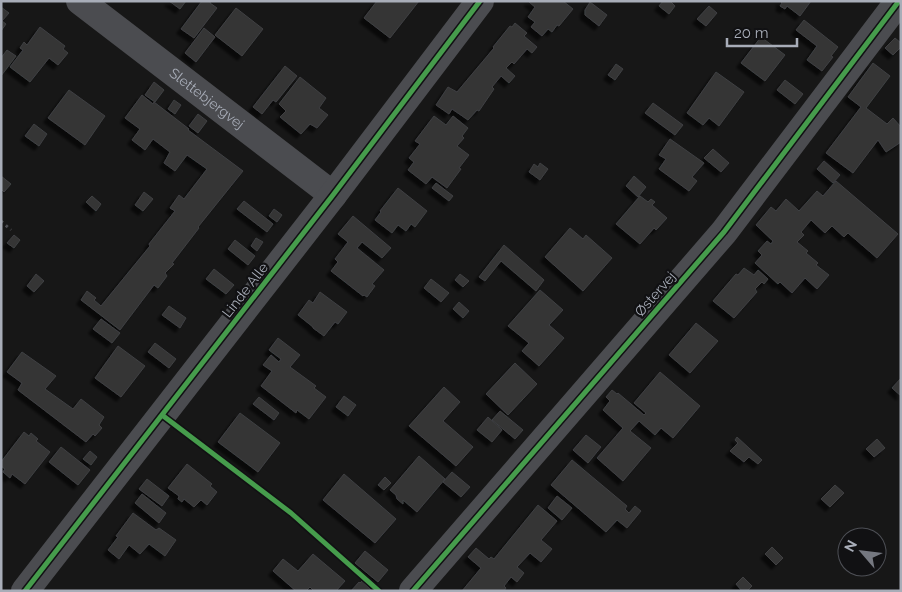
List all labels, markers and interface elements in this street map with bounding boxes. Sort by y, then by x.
scale bar [727,15,797,47]
text: 20 m [734,24,769,42]
street label: Slettebjergvej [166,65,248,132]
street label: Linde Alle [219,260,271,320]
street label: Østervej [631,269,679,319]
north arrow [837,527,887,577]
text: N [841,537,860,554]

